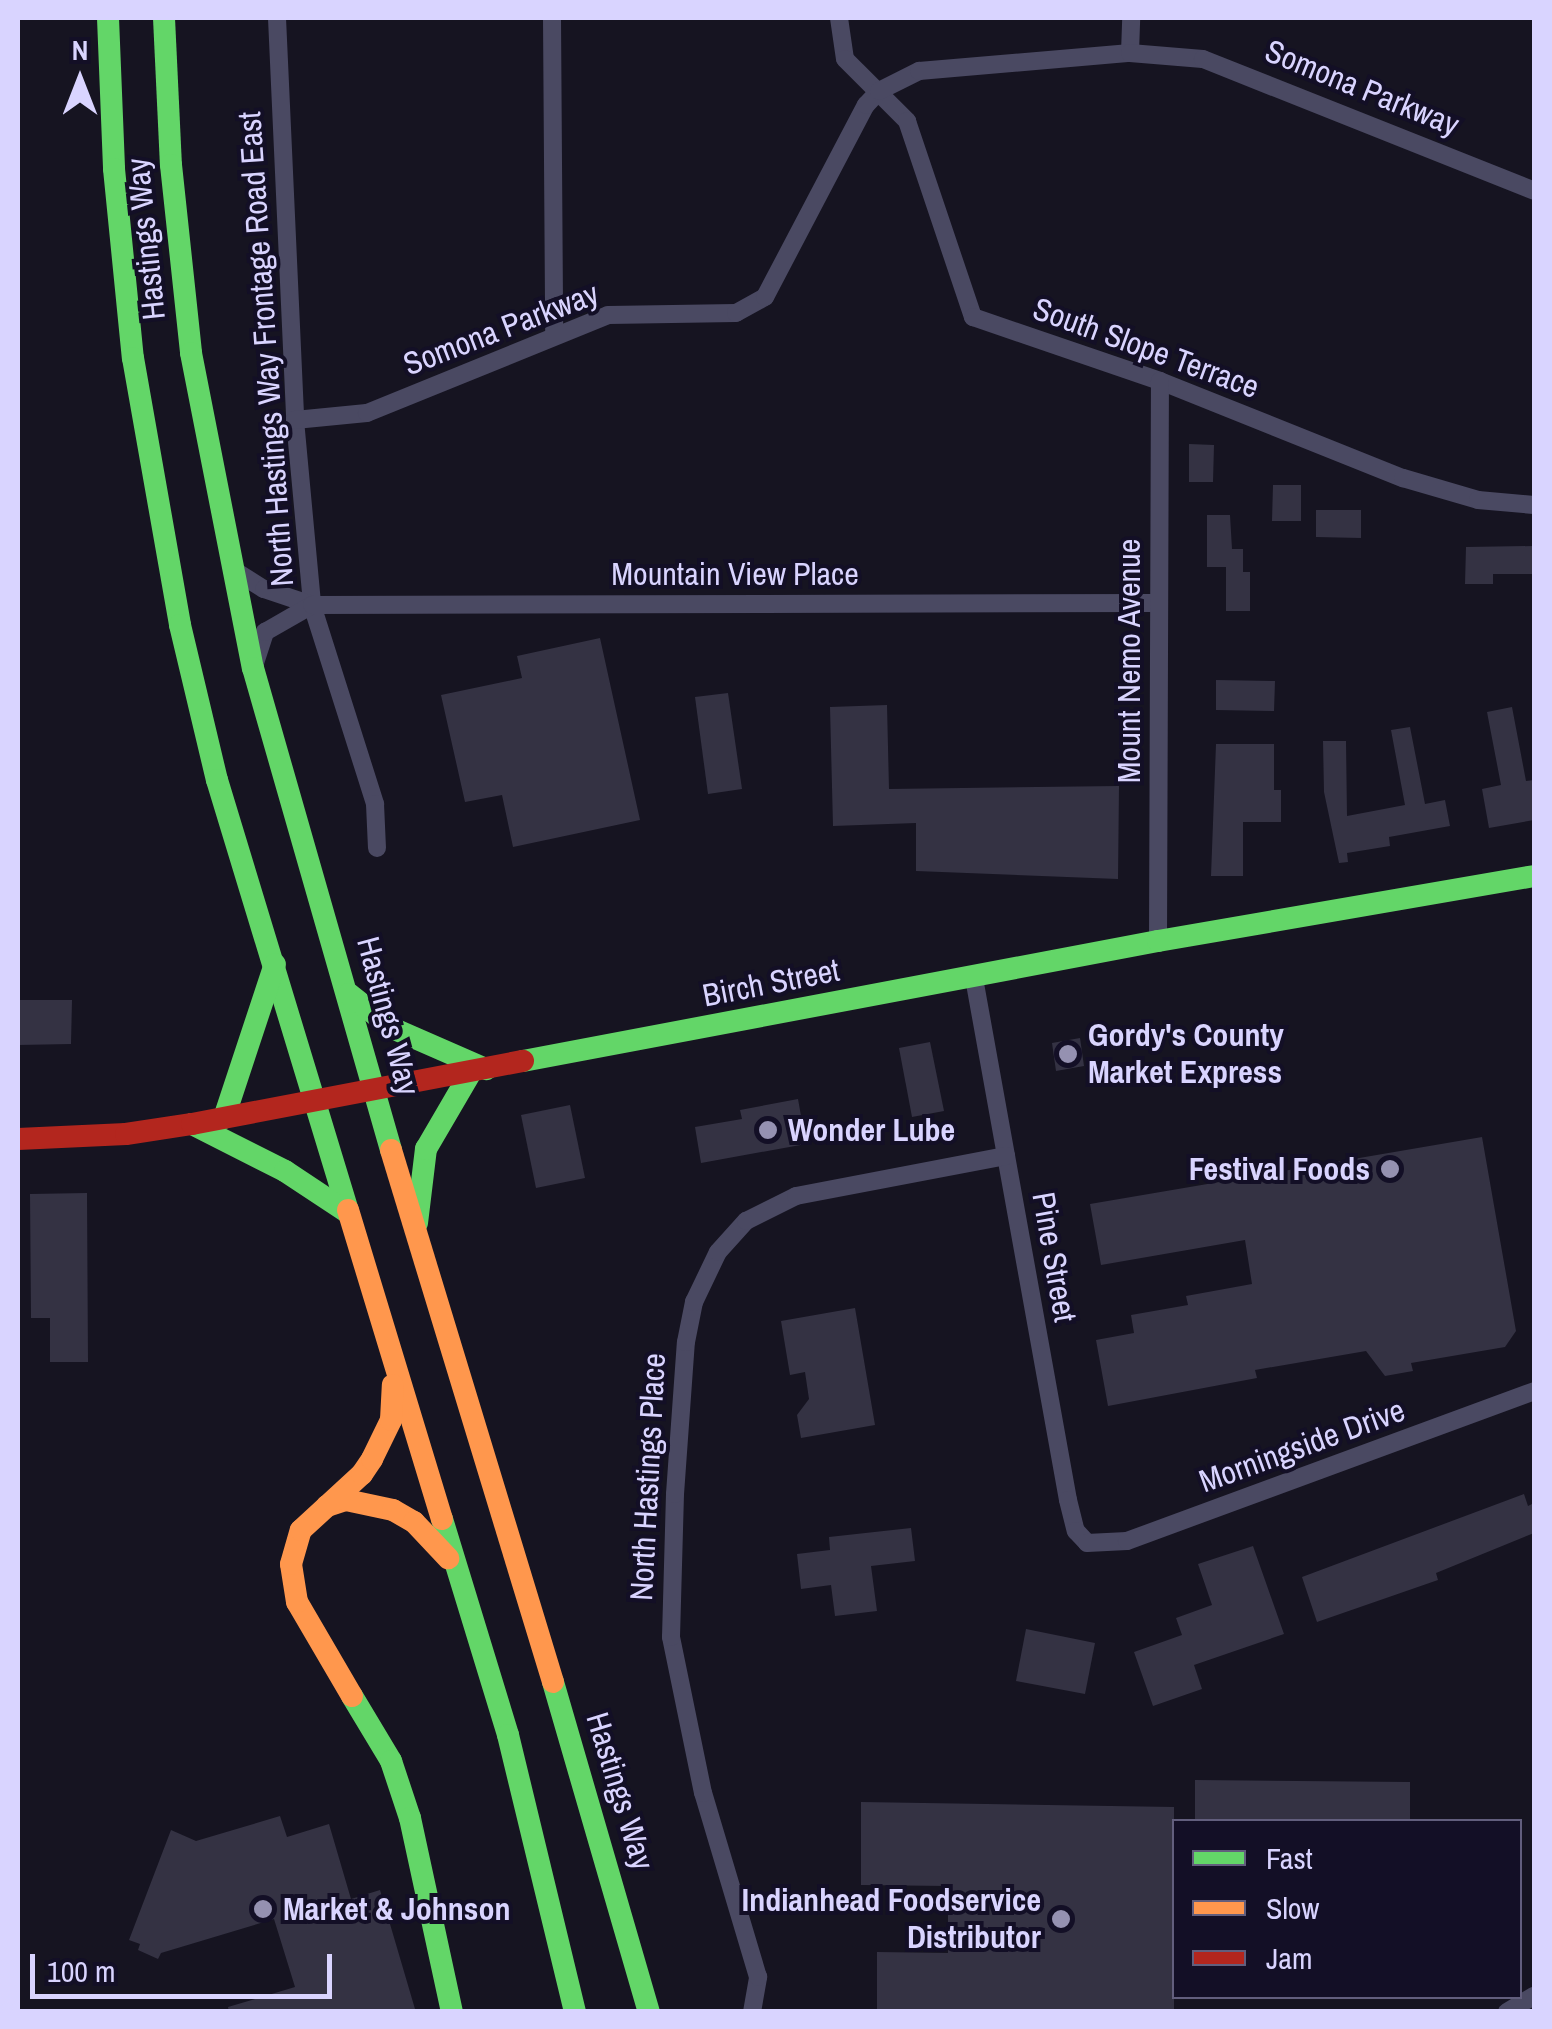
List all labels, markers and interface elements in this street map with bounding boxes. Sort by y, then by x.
north arrow [30,30,130,130]
text: N [72,31,88,69]
street label: Somona Parkway [1259,32,1465,144]
street label: North Hastings Way Frontage Road East [230,110,302,588]
street label: Hastings Way [118,156,174,322]
street label: Somona Parkway [398,274,604,384]
street label: South Slope Terrace [1028,289,1264,407]
street label: Mount Nemo Avenue [1110,538,1148,784]
street label: Mountain View Place [611,555,859,593]
street label: Hastings Way [348,933,428,1099]
street label: Birch Street [699,951,843,1015]
place label: Gordy's County Market Express [1088,1017,1284,1092]
marker: Gordy's County Market Express [1057,1043,1079,1065]
place label: Wonder Lube [788,1111,955,1149]
marker: Wonder Lube [757,1119,779,1141]
place label: Festival Foods [1189,1150,1370,1188]
marker: Festival Foods [1379,1158,1401,1180]
street label: Pine Street [1024,1189,1084,1325]
street label: North Hastings Place [622,1352,674,1602]
street label: Morningside Drive [1194,1391,1410,1501]
street label: Hastings Way [578,1708,662,1874]
legend [1172,1819,1522,1999]
text: Fast [1266,1838,1313,1878]
place label: Indianhead Foodservice Distributor [742,1882,1041,1957]
text: Slow [1266,1888,1319,1928]
place label: Market & Johnson [283,1890,510,1928]
marker: Market & Johnson [252,1898,274,1920]
marker: Indianhead Foodservice Distributor [1050,1908,1072,1930]
scale bar [35,1934,338,1996]
text: Jam [1266,1938,1312,1978]
text: 100 m [47,1951,115,1991]

